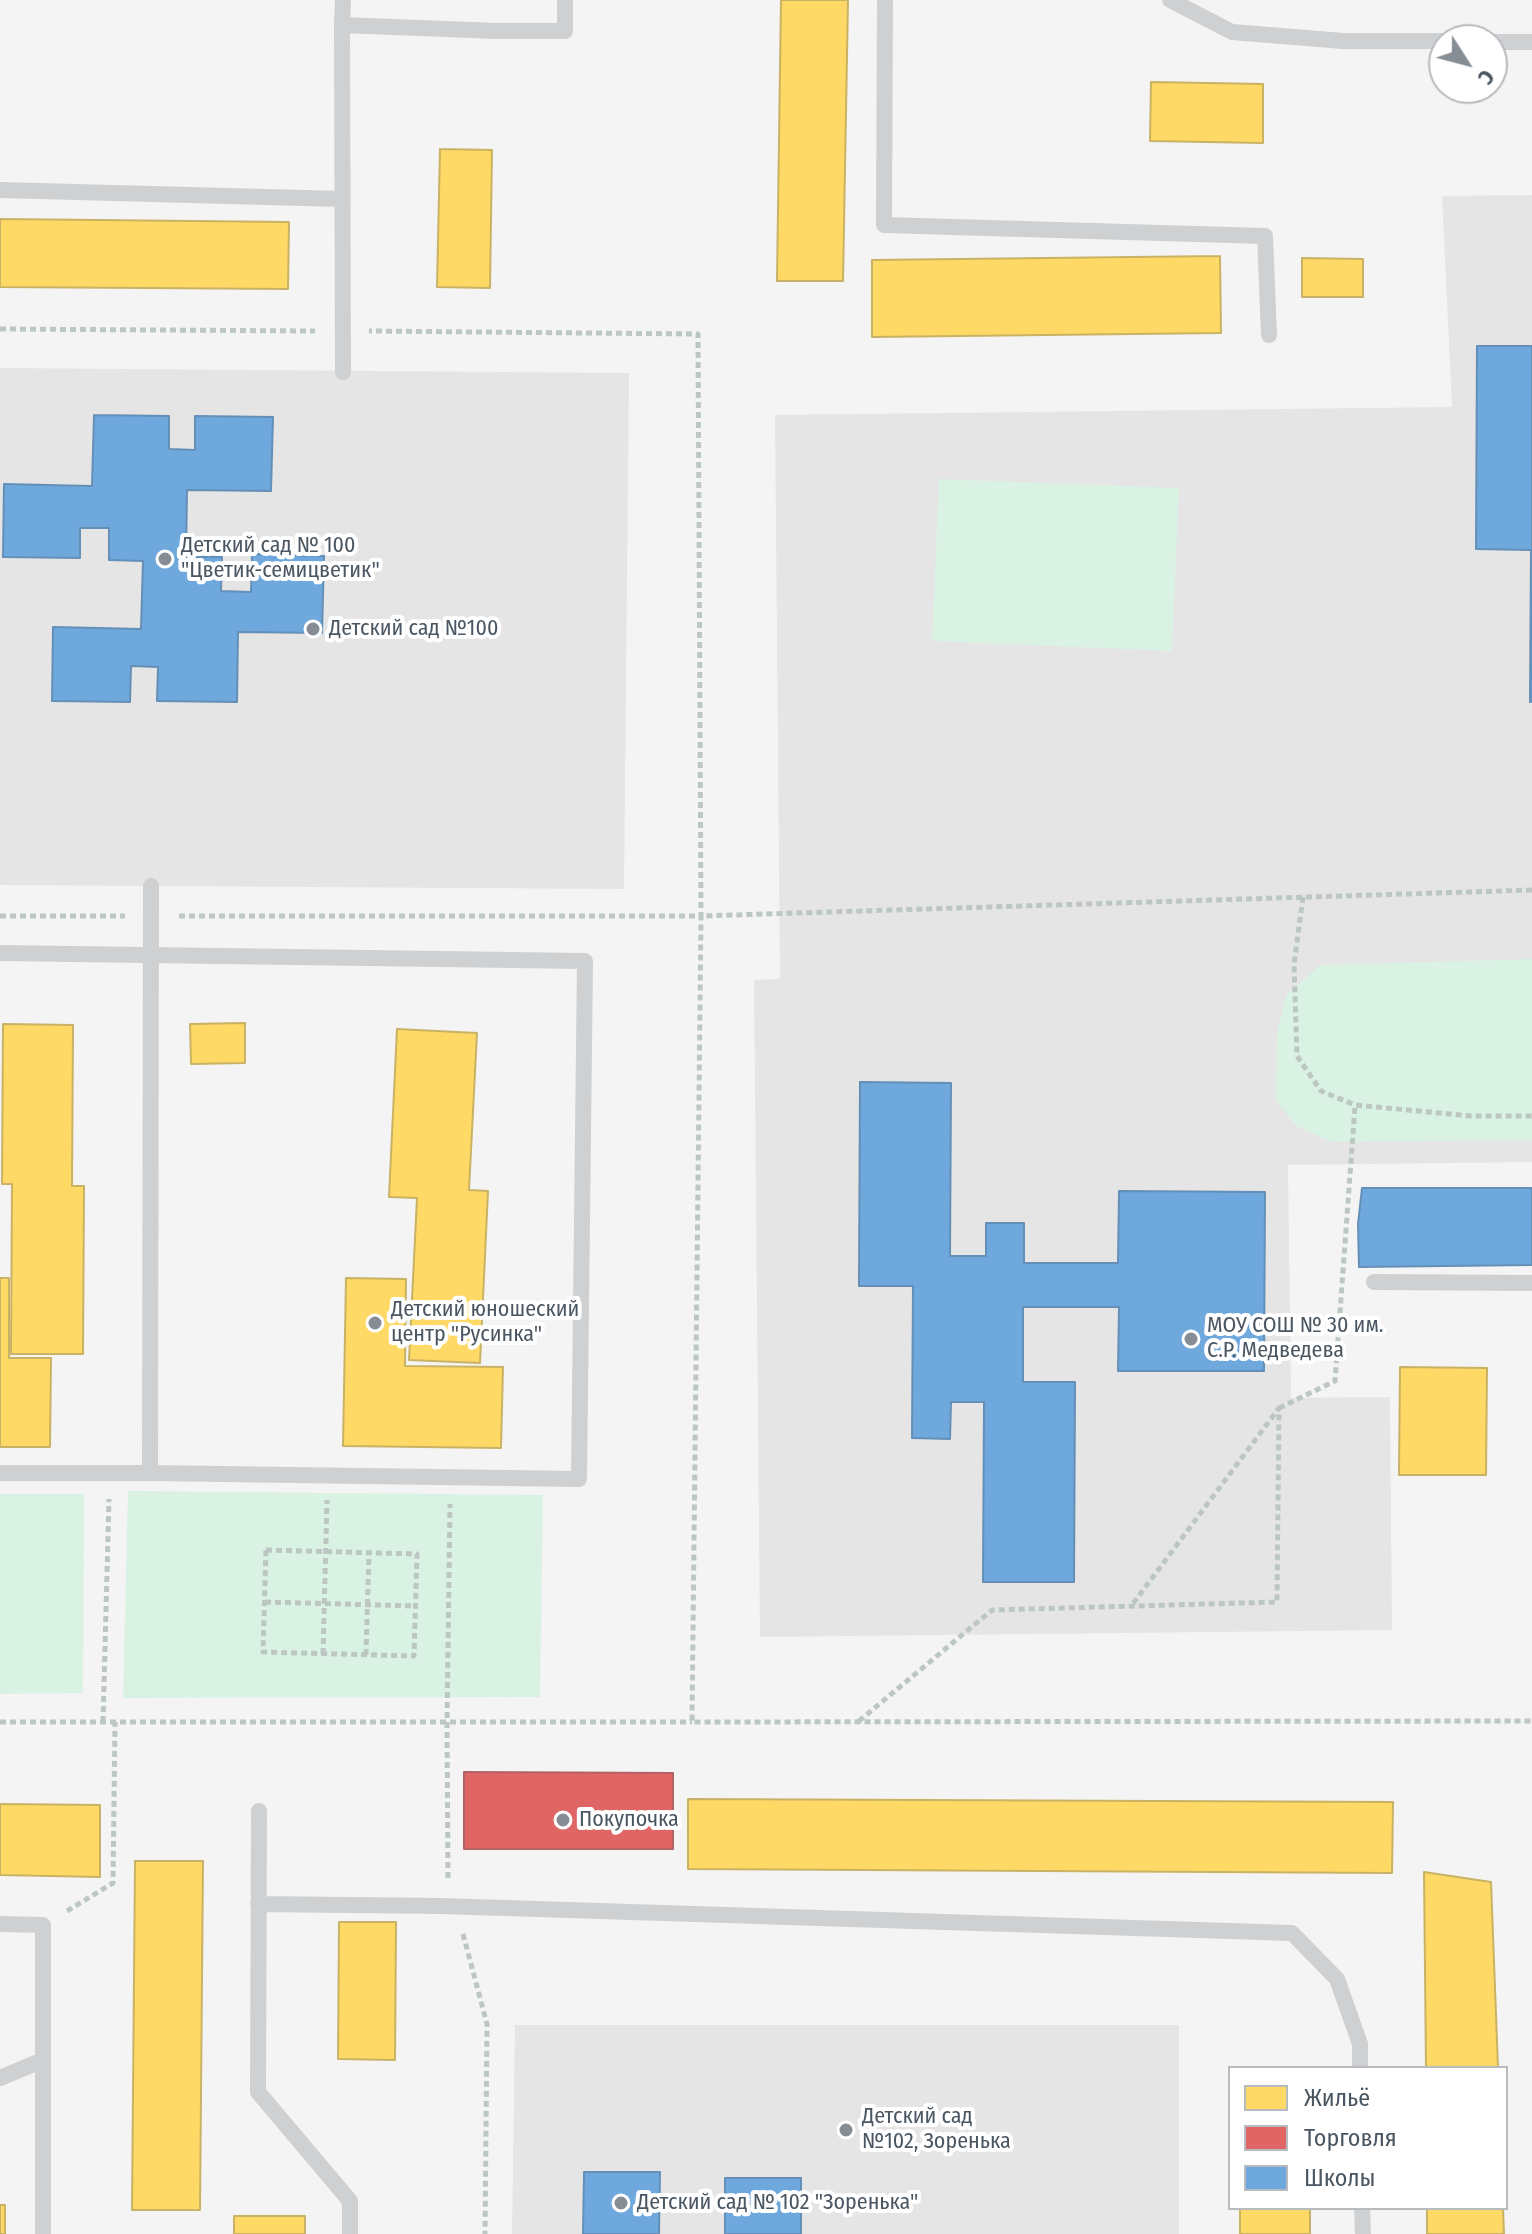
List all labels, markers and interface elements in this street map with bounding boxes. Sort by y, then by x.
north arrow [1428,24,1508,104]
text: С [1472,65,1501,90]
place label: Детский сад № 100 "Цветик-семицветик" [181,533,380,584]
marker: Детский сад № 100 "Цветик-семицветик" [156,550,174,568]
place label: Детский сад №100 [329,616,498,642]
marker: Детский сад №100 [304,620,322,638]
place label: Детский юношеский центр "Русинка" [391,1297,579,1348]
place label: МОУ СОШ № 30 им. С.Р. Медведева [1207,1313,1383,1364]
marker: Детский юношеский центр "Русинка" [366,1314,384,1332]
marker: МОУ СОШ № 30 им. С.Р. Медведева [1182,1330,1200,1348]
place label: Покупочка [579,1807,679,1833]
marker: Покупочка [554,1811,572,1829]
legend [1228,2066,1508,2210]
text: Жильё [1304,2084,1370,2112]
place label: Детский сад №102, Зоренька [862,2104,1011,2156]
marker: Детский сад №102, Зоренька [837,2121,855,2139]
text: Торговля [1304,2124,1397,2152]
text: Школы [1304,2164,1376,2192]
place label: Детский сад № 102 "Зоренька" [637,2190,918,2216]
marker: Детский сад № 102 "Зоренька" [612,2194,630,2212]

